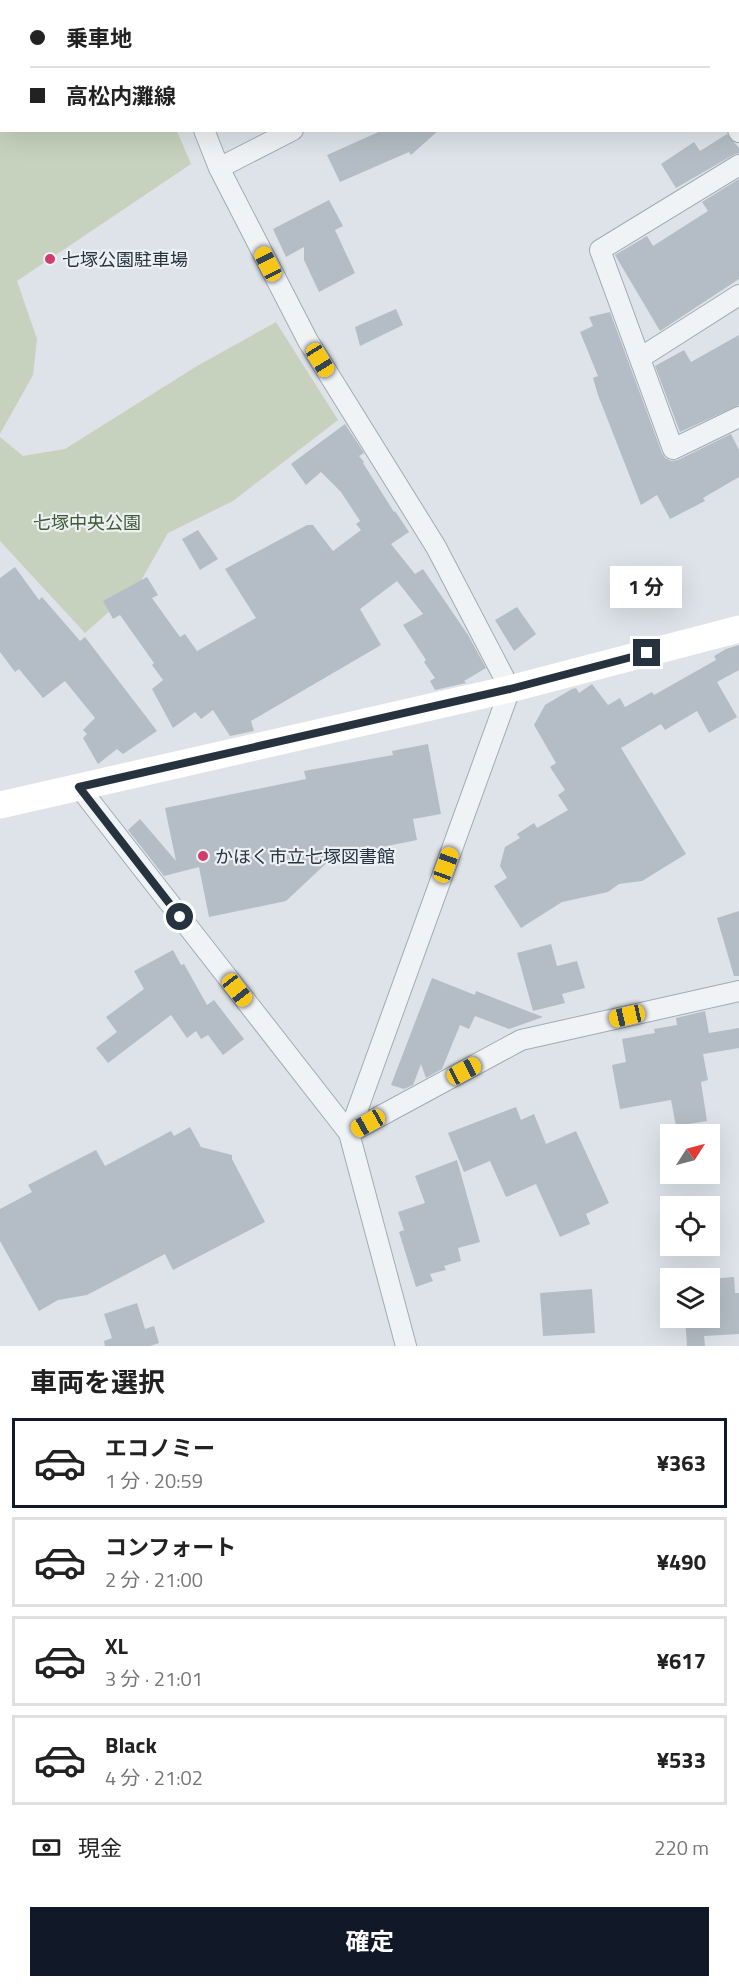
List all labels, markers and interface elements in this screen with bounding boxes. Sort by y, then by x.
text: 乗車地 [66,21,132,55]
text: 高松内灘線 [66,79,176,113]
car [252,244,284,284]
place label: 七塚公園駐車場 [62,246,188,273]
marker: 七塚公園駐車場 [43,252,57,266]
car [303,340,337,380]
park label: 七塚中央公園 [33,509,141,536]
callout: 1 分 [611,566,683,608]
text: 1 分 [628,571,664,602]
route end [633,639,660,666]
place label: かほく市立七塚図書館 [215,843,395,870]
car [431,845,461,885]
marker: かほく市立七塚図書館 [196,849,210,863]
route start [166,903,193,930]
car [219,970,255,1010]
car [607,1003,647,1029]
car [444,1055,484,1087]
car [348,1106,388,1140]
north arrow [660,1124,720,1184]
map controls [660,1124,720,1328]
button: locate [660,1196,720,1256]
button: layers [660,1268,720,1328]
text: 車両を選択 [30,1361,165,1402]
text: エコノミー [105,1431,215,1465]
icon: car [33,1436,87,1490]
text: ¥363 [657,1446,706,1480]
text: 1 分 · 20:59 [105,1465,203,1496]
text: コンフォート [105,1530,236,1564]
icon: car [33,1535,87,1589]
text: ¥490 [657,1545,706,1579]
text: 2 分 · 21:00 [105,1564,203,1595]
text: XL [105,1629,128,1663]
icon: car [33,1634,87,1688]
text: ¥617 [657,1644,706,1678]
text: 3 分 · 21:01 [105,1663,203,1694]
text: Black [105,1728,157,1762]
icon: car [33,1733,87,1787]
text: ¥533 [657,1743,706,1777]
text: 4 分 · 21:02 [105,1762,203,1793]
icon: cash [30,1831,63,1864]
text: 現金 [78,1831,122,1865]
text: 220 m [654,1832,709,1863]
button: 確定 [30,1907,709,1976]

